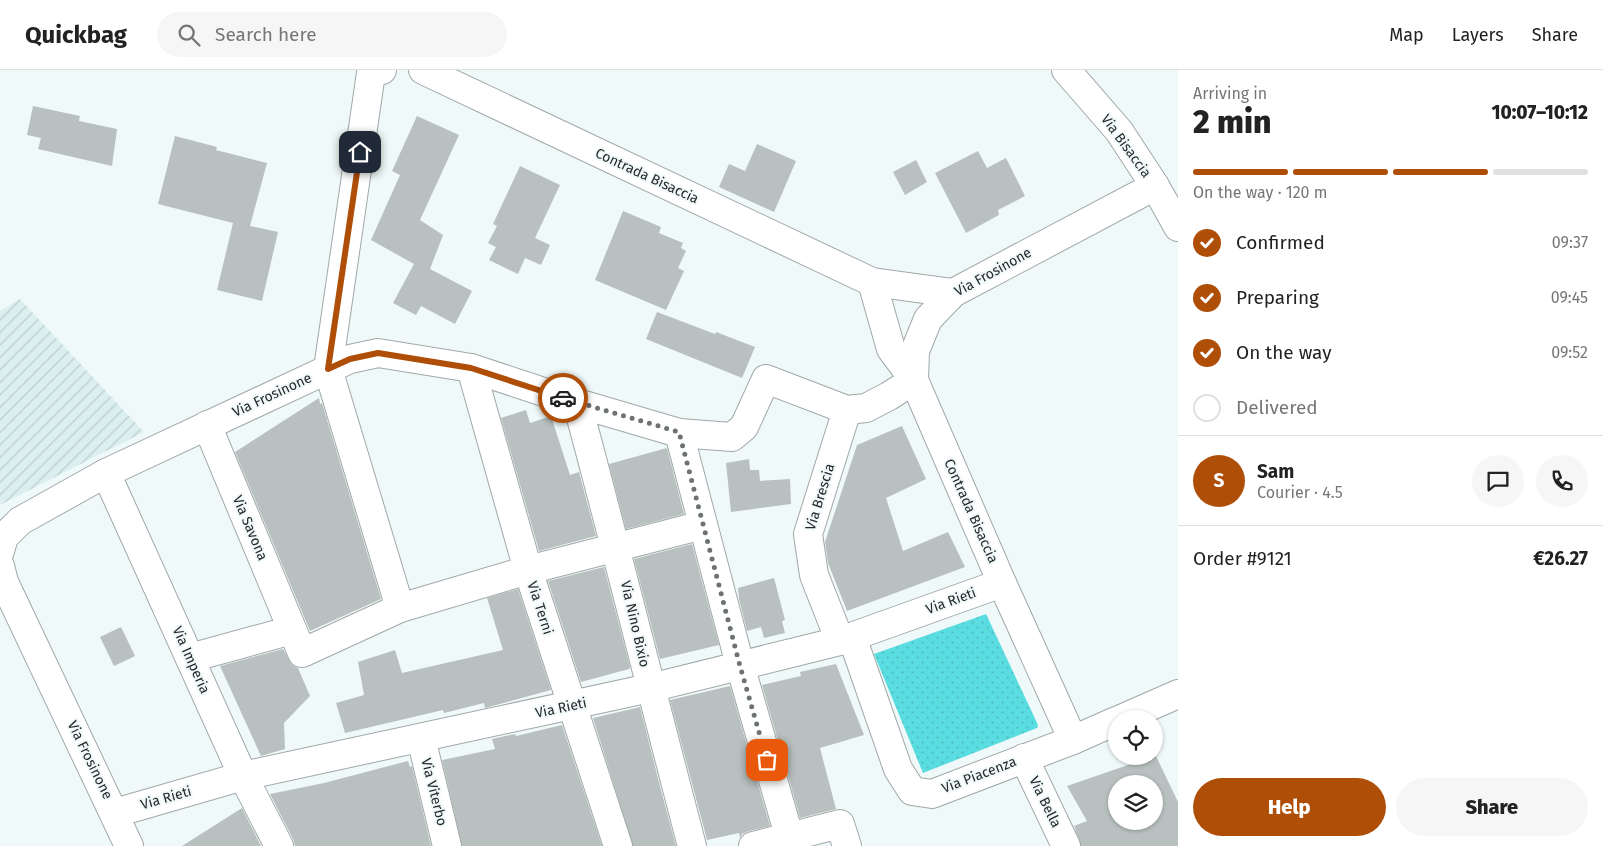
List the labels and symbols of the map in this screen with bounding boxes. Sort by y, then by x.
street label: Via Bisaccia [1097,111,1155,181]
pin [339,131,381,173]
street label: Contrada Bisaccia [592,145,702,207]
street label: Via Frosinone [952,244,1034,300]
street label: Via Frosinone [230,369,314,421]
courier [538,373,588,423]
street label: Contrada Bisaccia [940,456,1002,566]
street label: Via Brescia [802,462,838,532]
street label: Via Savona [229,493,271,563]
street label: Via Terni [523,579,557,637]
street label: Via Nino Bixio [617,579,653,669]
street label: Via Rieti [924,584,978,618]
street label: Via Imperia [169,624,213,696]
street label: Via Rieti [534,694,588,722]
street label: Via Frosinone [64,718,116,802]
pin [746,739,788,781]
street label: Via Piacenza [939,753,1019,797]
street label: Via Viterbo [417,756,451,828]
street label: Via Bella [1025,774,1065,830]
street label: Via Rieti [139,783,193,813]

